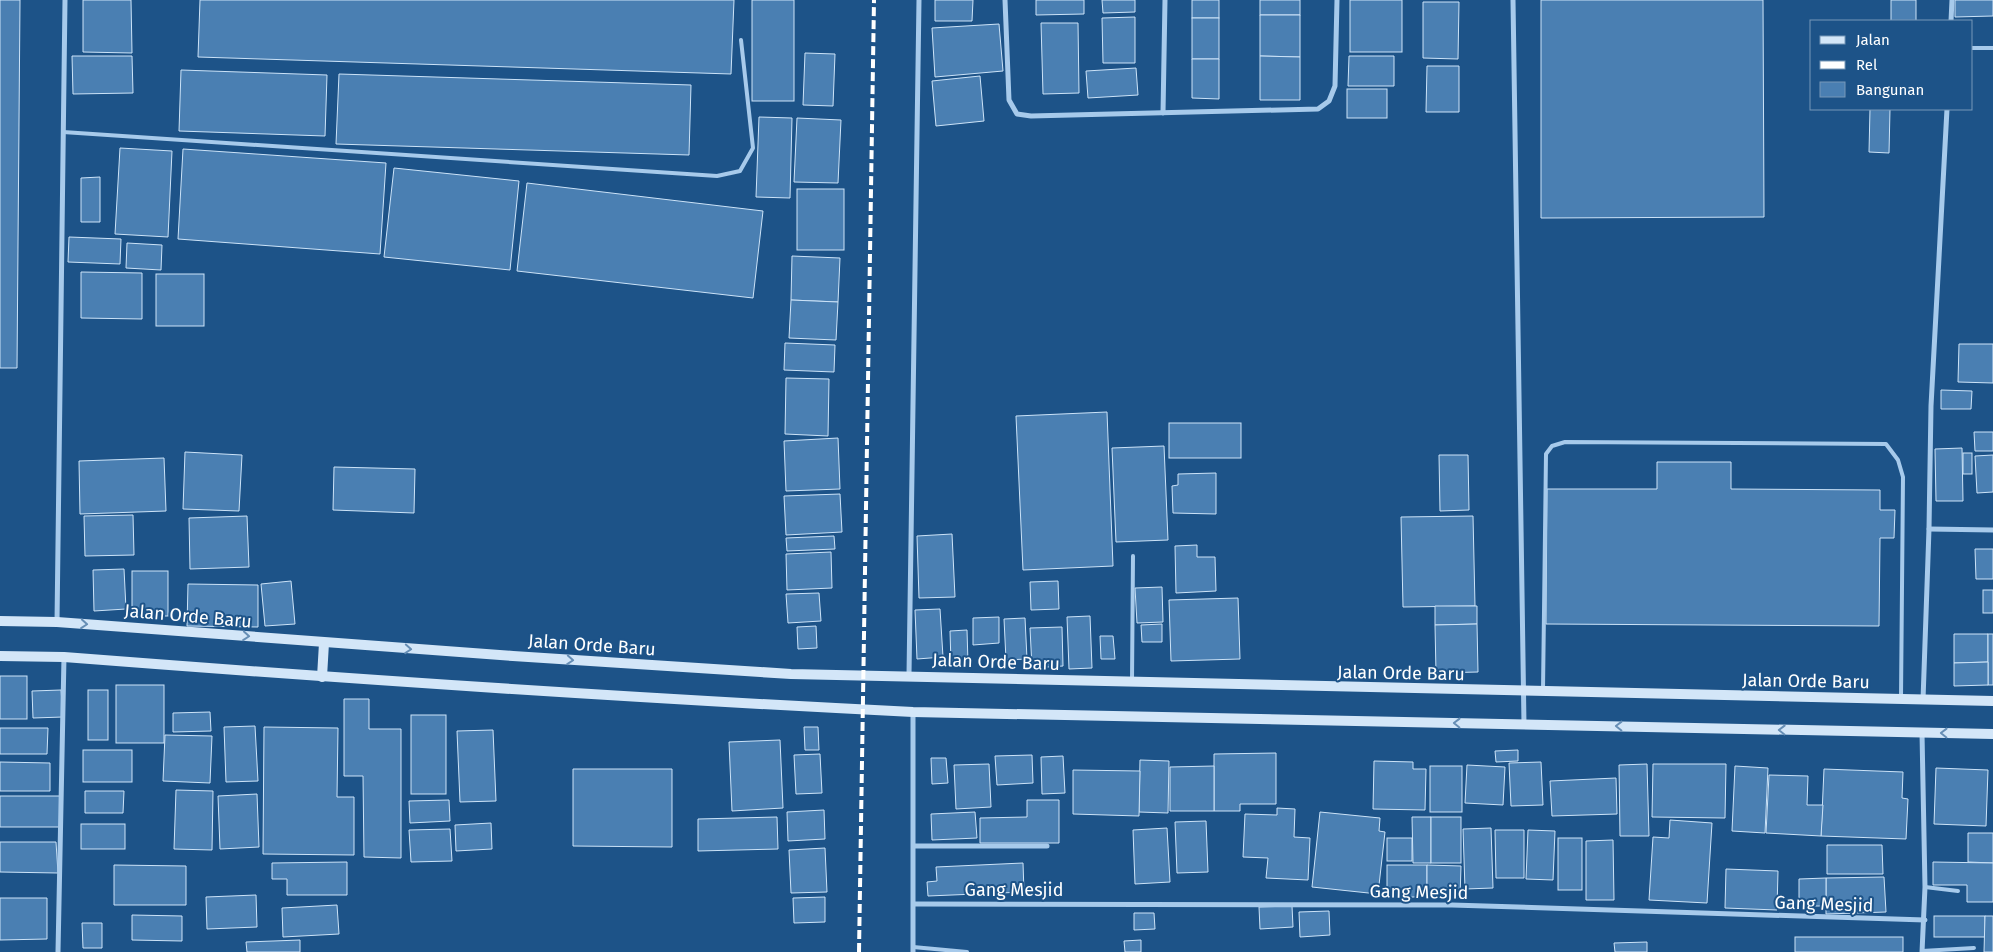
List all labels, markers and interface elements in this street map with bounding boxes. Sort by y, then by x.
legend [1810,20,1973,110]
text: Jalan [1856,31,1890,49]
text: Rel [1856,56,1878,74]
text: Bangunan [1856,81,1924,99]
street label: Jalan Orde Baru [123,599,253,633]
one-way arrow [80,618,88,629]
street label: Jalan Orde Baru [528,630,656,660]
one-way arrow [242,631,250,642]
one-way arrow [404,643,412,654]
street label: Jalan Orde Baru [932,649,1060,675]
one-way arrow [566,654,574,665]
street label: Jalan Orde Baru [1337,661,1465,685]
street label: Jalan Orde Baru [1742,669,1870,693]
one-way arrow [1453,718,1460,728]
one-way arrow [1615,721,1623,732]
one-way arrow [1778,725,1786,735]
one-way arrow [1940,728,1948,738]
street label: Gang Mesjid [965,879,1063,901]
street label: Gang Mesjid [1369,880,1469,904]
street label: Gang Mesjid [1774,891,1874,917]

